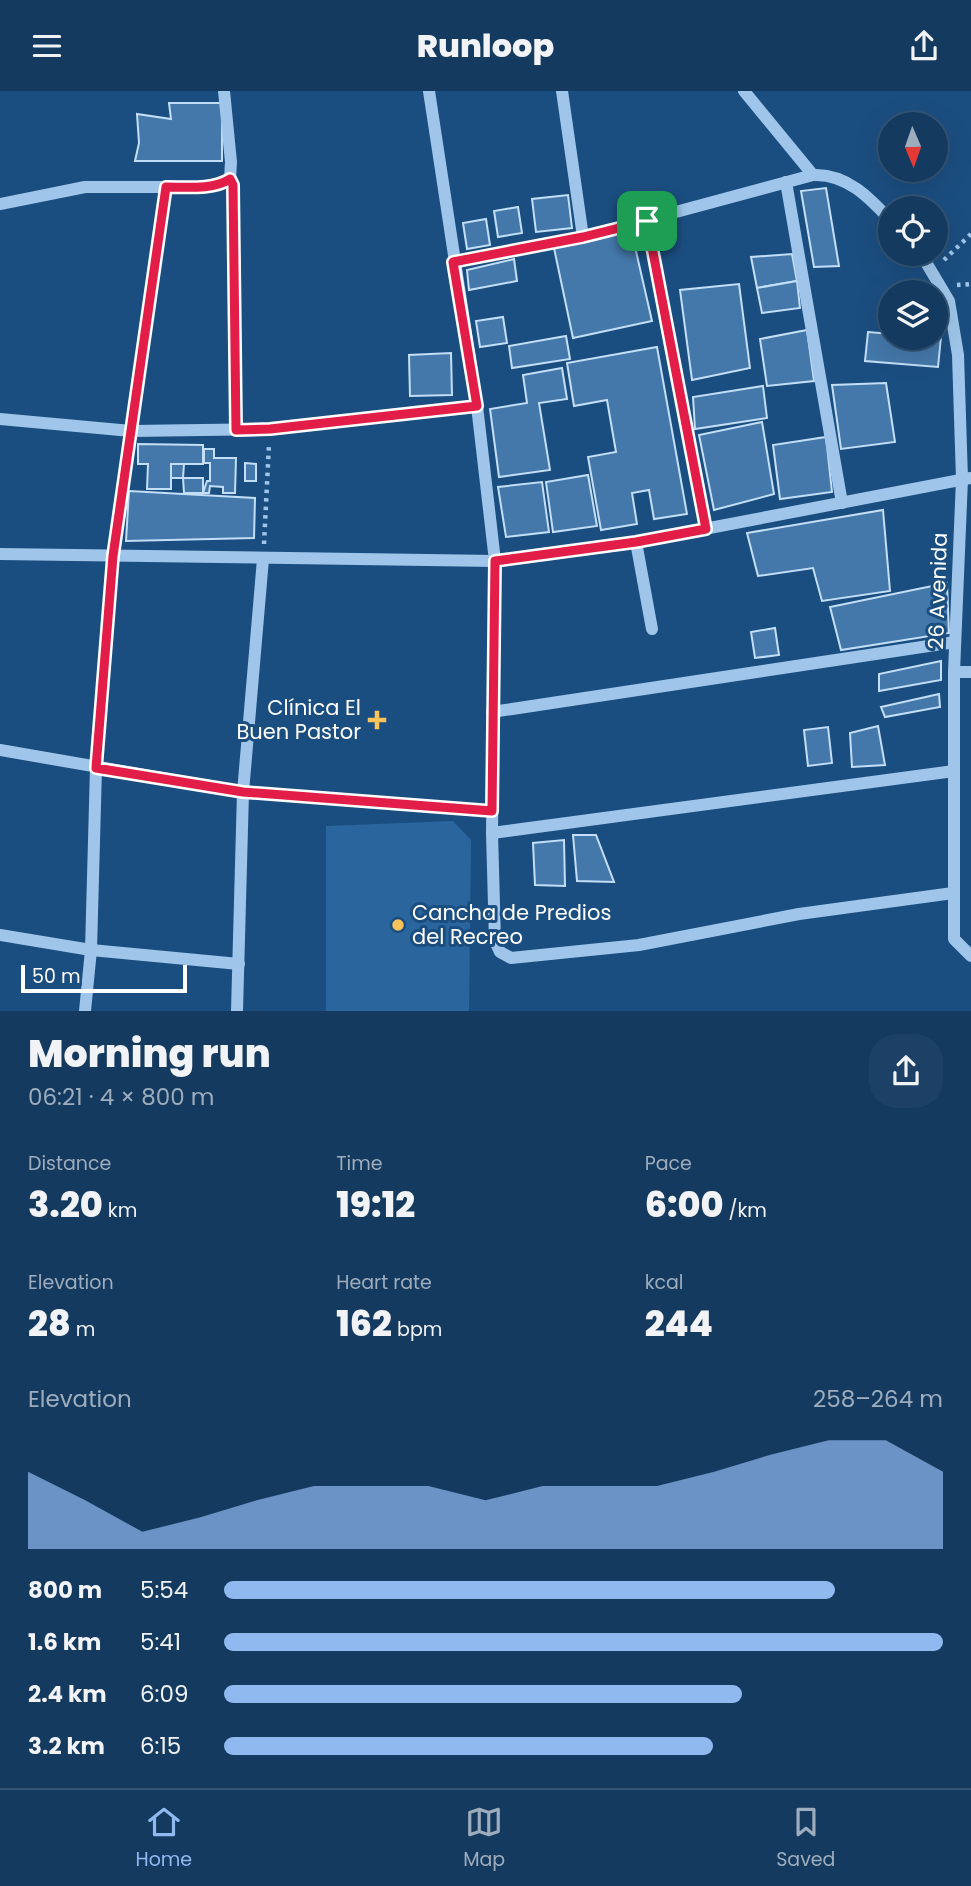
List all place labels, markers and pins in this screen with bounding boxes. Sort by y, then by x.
pin [617,191,677,251]
place label: Clínica El Buen Pastor [236,693,361,746]
marker: Clínica El Buen Pastor [367,710,387,730]
place label: Cancha de Predios del Recreo [412,898,611,951]
marker: Cancha de Predios del Recreo [390,917,406,933]

